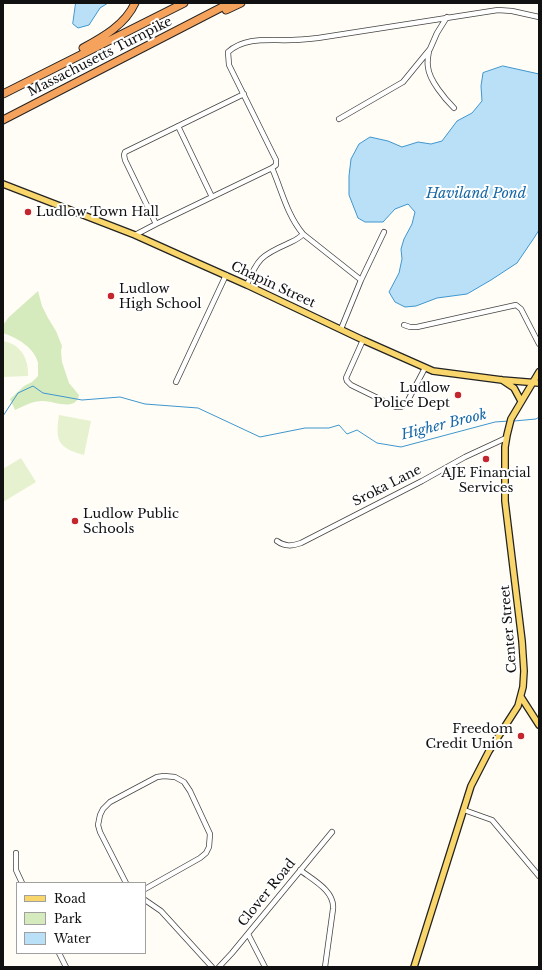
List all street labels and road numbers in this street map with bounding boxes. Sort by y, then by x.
street label: Massachusetts Turnpike [25,14,175,100]
street label: Chapin Street [228,259,318,311]
street label: Sroka Lane [350,462,424,510]
street label: Center Street [497,584,521,674]
street label: Clover Road [235,856,299,930]

